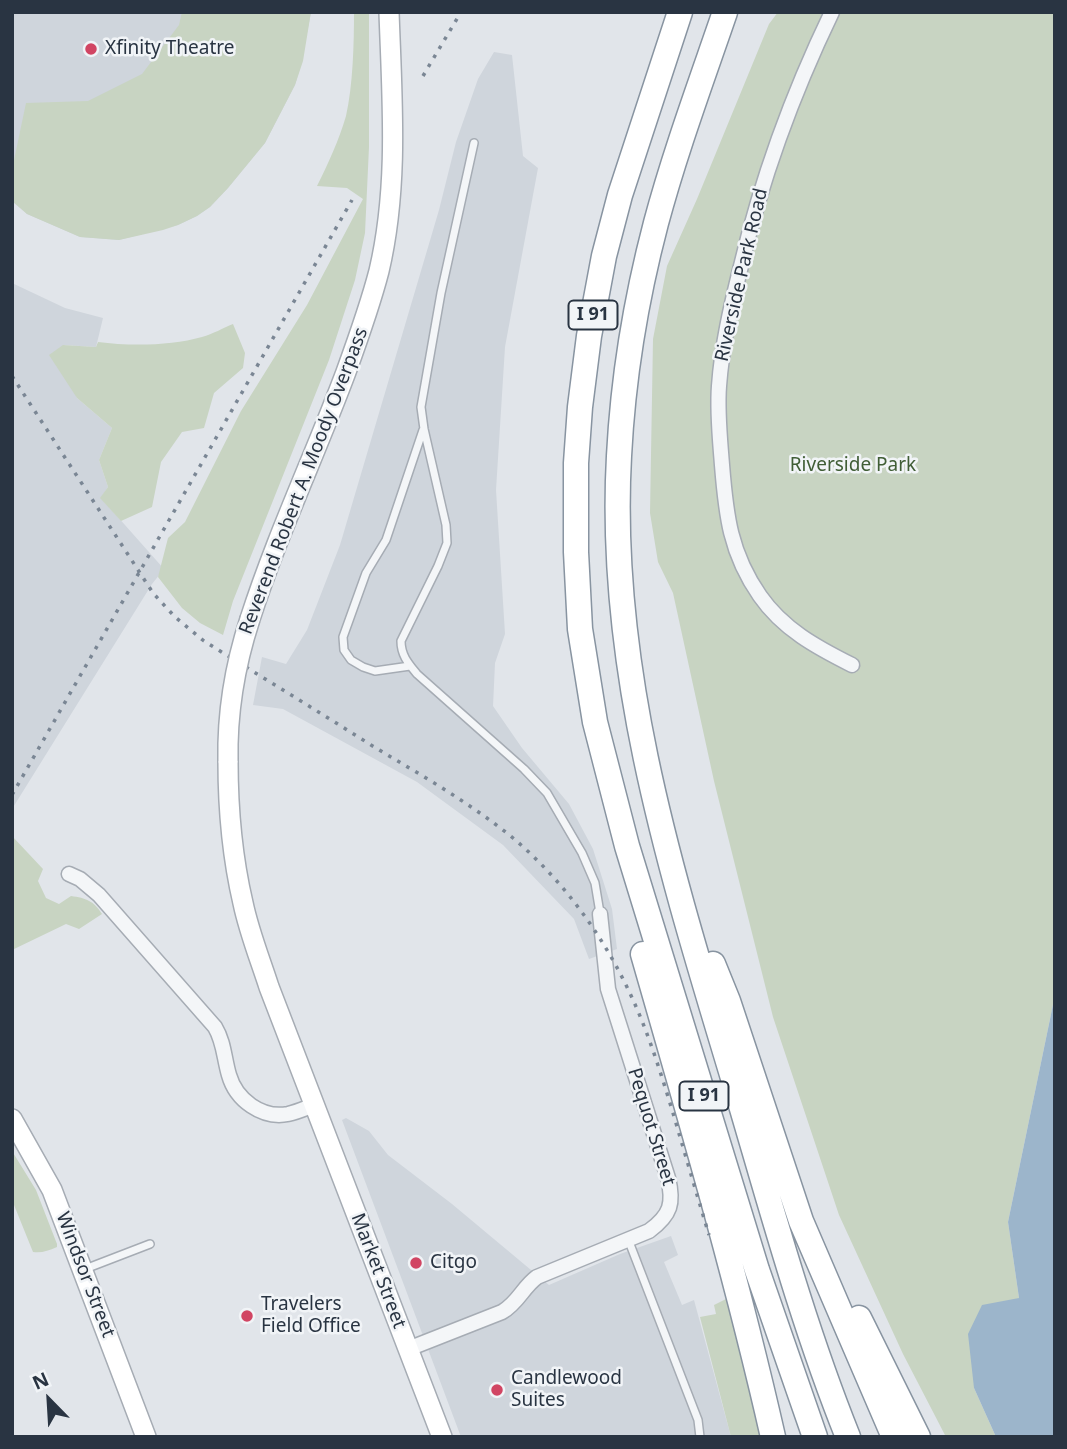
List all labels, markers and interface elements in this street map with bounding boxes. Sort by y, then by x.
place label: Xfinity Theatre [105,38,234,60]
marker: Xfinity Theatre [83,41,99,57]
street label: Riverside Park Road [711,186,773,364]
road number: I 91 [568,300,618,330]
street label: Reverend Robert A. Moody Overpass [235,324,373,638]
park label: Riverside Park [790,455,916,477]
street label: Pequot Street [622,1065,680,1189]
road number: I 91 [680,1082,728,1111]
street label: Windsor Street [51,1209,119,1341]
street label: Market Street [346,1210,410,1332]
place label: Citgo [430,1252,477,1274]
marker: Citgo [408,1255,424,1271]
place label: Travelers Field Office [261,1294,361,1338]
marker: Travelers Field Office [239,1308,255,1324]
north arrow [14,1365,84,1435]
text: N [28,1366,53,1396]
place label: Candlewood Suites [511,1368,622,1412]
marker: Candlewood Suites [489,1382,505,1398]

